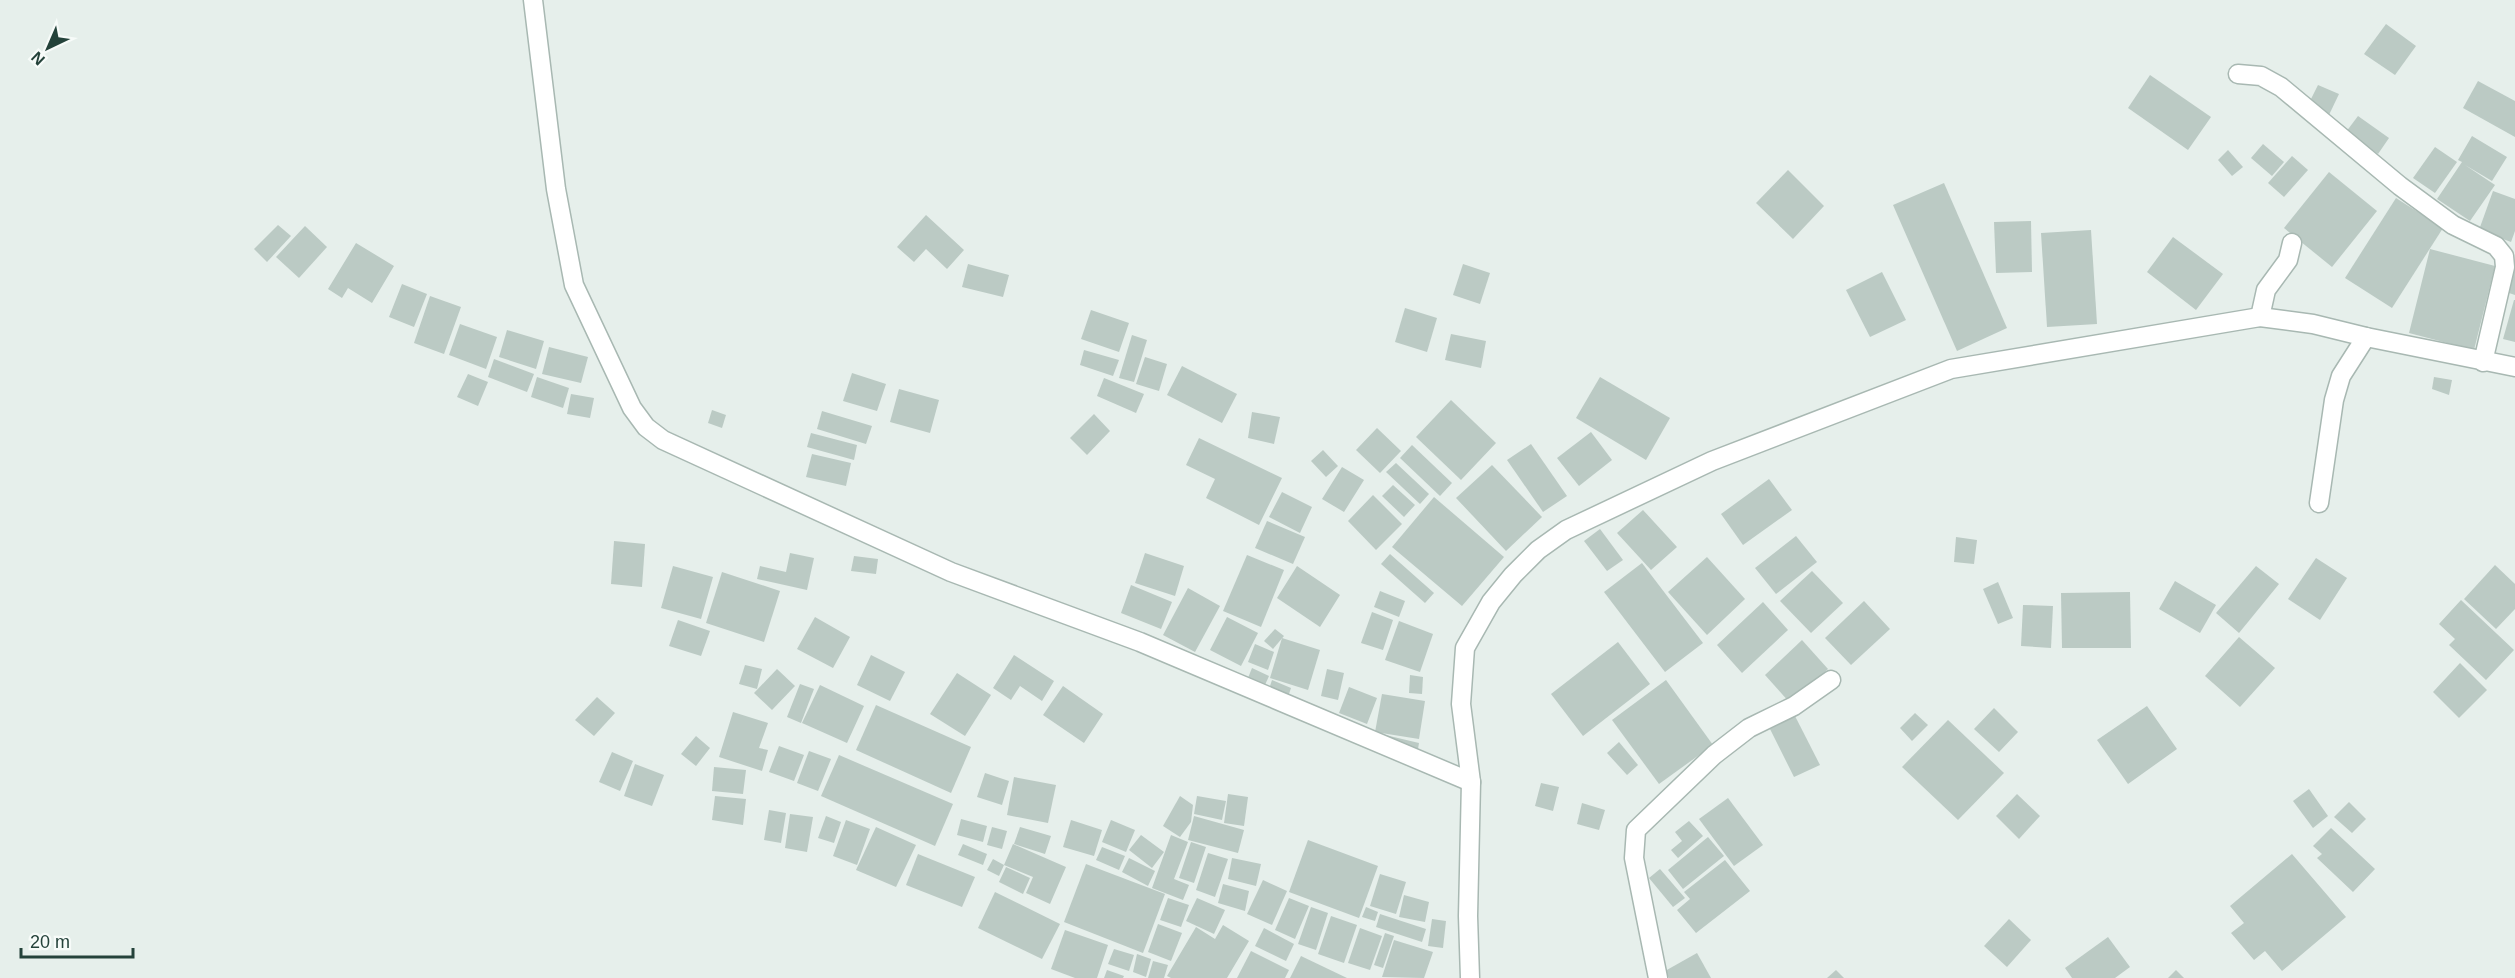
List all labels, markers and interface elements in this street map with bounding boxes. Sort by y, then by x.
north arrow [18,18,78,78]
text: N [28,48,48,69]
scale bar [21,921,134,959]
text: 20 m [30,932,70,952]

